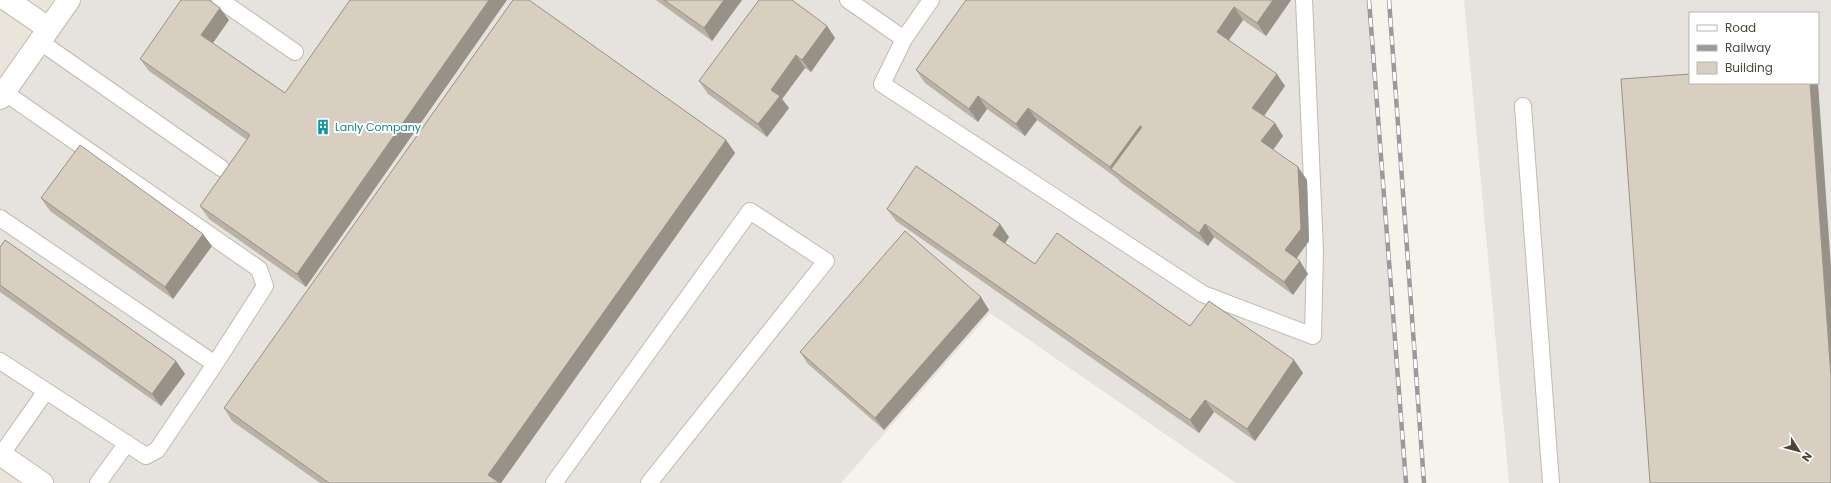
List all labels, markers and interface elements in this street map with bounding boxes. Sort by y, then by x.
legend [1689,12,1819,84]
text: Road [1725,19,1756,36]
text: Railway [1725,39,1771,56]
text: Building [1725,59,1773,76]
building icon: Lanly Company [314,118,332,136]
place label: Lanly Company [335,119,422,135]
north arrow [1779,431,1819,471]
text: N [1798,449,1816,465]

